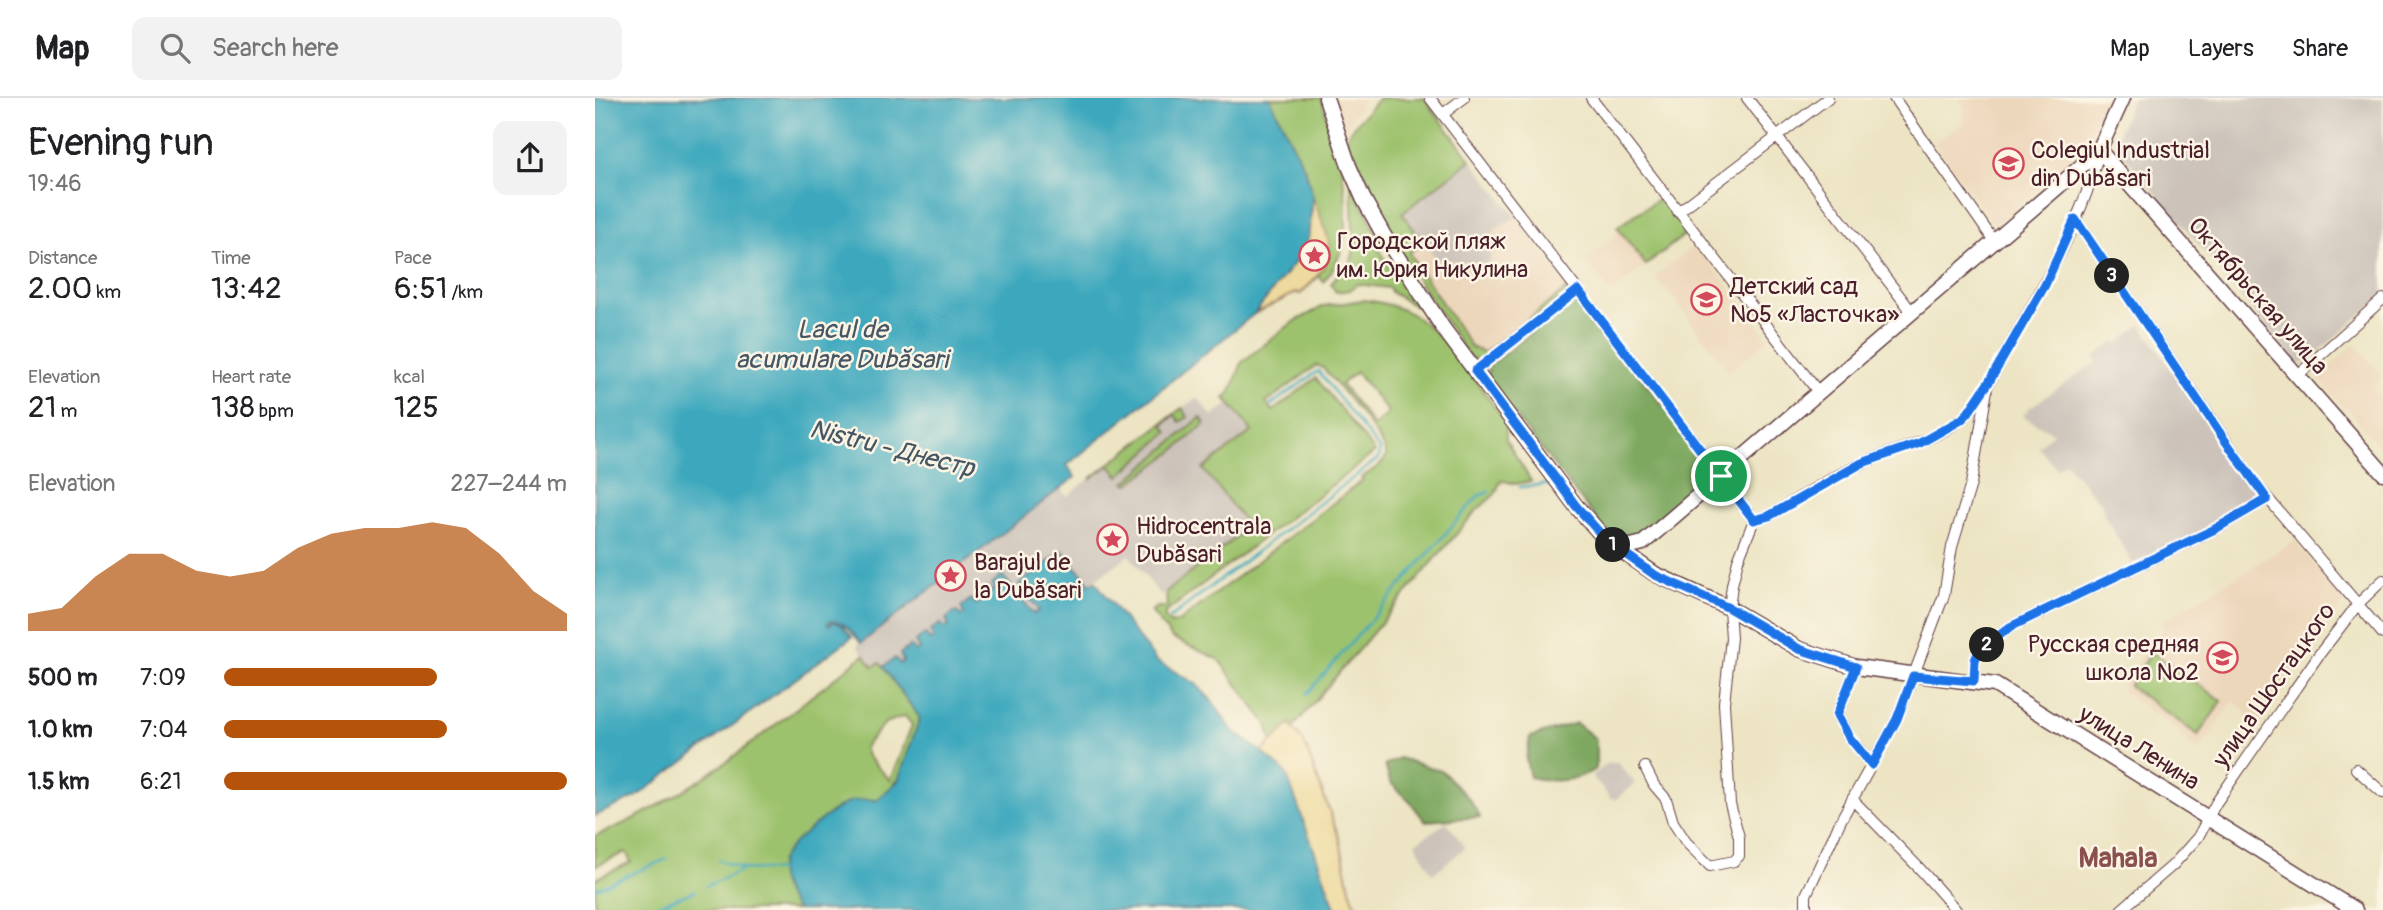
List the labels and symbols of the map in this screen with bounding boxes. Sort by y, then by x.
place label: Colegiul Industrial din Dubăsari [2031,136,2210,193]
school or university icon: Colegiul Industrial din Dubăsari [1991,147,2025,181]
street label: Октябрьская улица [2182,211,2334,381]
place label: Городской пляж им. Юрия Никулина [1337,227,1528,284]
place icon: Городской пляж им. Юрия Никулина [1297,238,1331,272]
pin: 3 [2095,258,2129,294]
place label: Детский сад №5 «Ласточка» [1729,272,1899,329]
school or university icon: Детский сад №5 «Ласточка» [1690,283,1724,317]
water label: Lacul de acumulare Dubăsari [736,314,952,376]
water label: Nistru - Днестр [806,413,979,485]
pin [1691,446,1751,506]
place label: Hidrocentrala Dubăsari [1136,512,1271,569]
place icon: Hidrocentrala Dubăsari [1096,523,1130,557]
pin: 1 [1595,528,1631,562]
place label: Barajul de la Dubăsari [974,548,1082,605]
place icon: Barajul de la Dubăsari [934,559,968,593]
street label: улица Шостацкого [2206,597,2342,774]
pin: 2 [1969,628,2005,662]
place label: Русская средняя школа №2 [2028,630,2199,687]
school or university icon: Русская средняя школа №2 [2205,641,2239,675]
street label: улица Ленина [2072,699,2205,797]
district label: Mahala [2078,841,2158,876]

